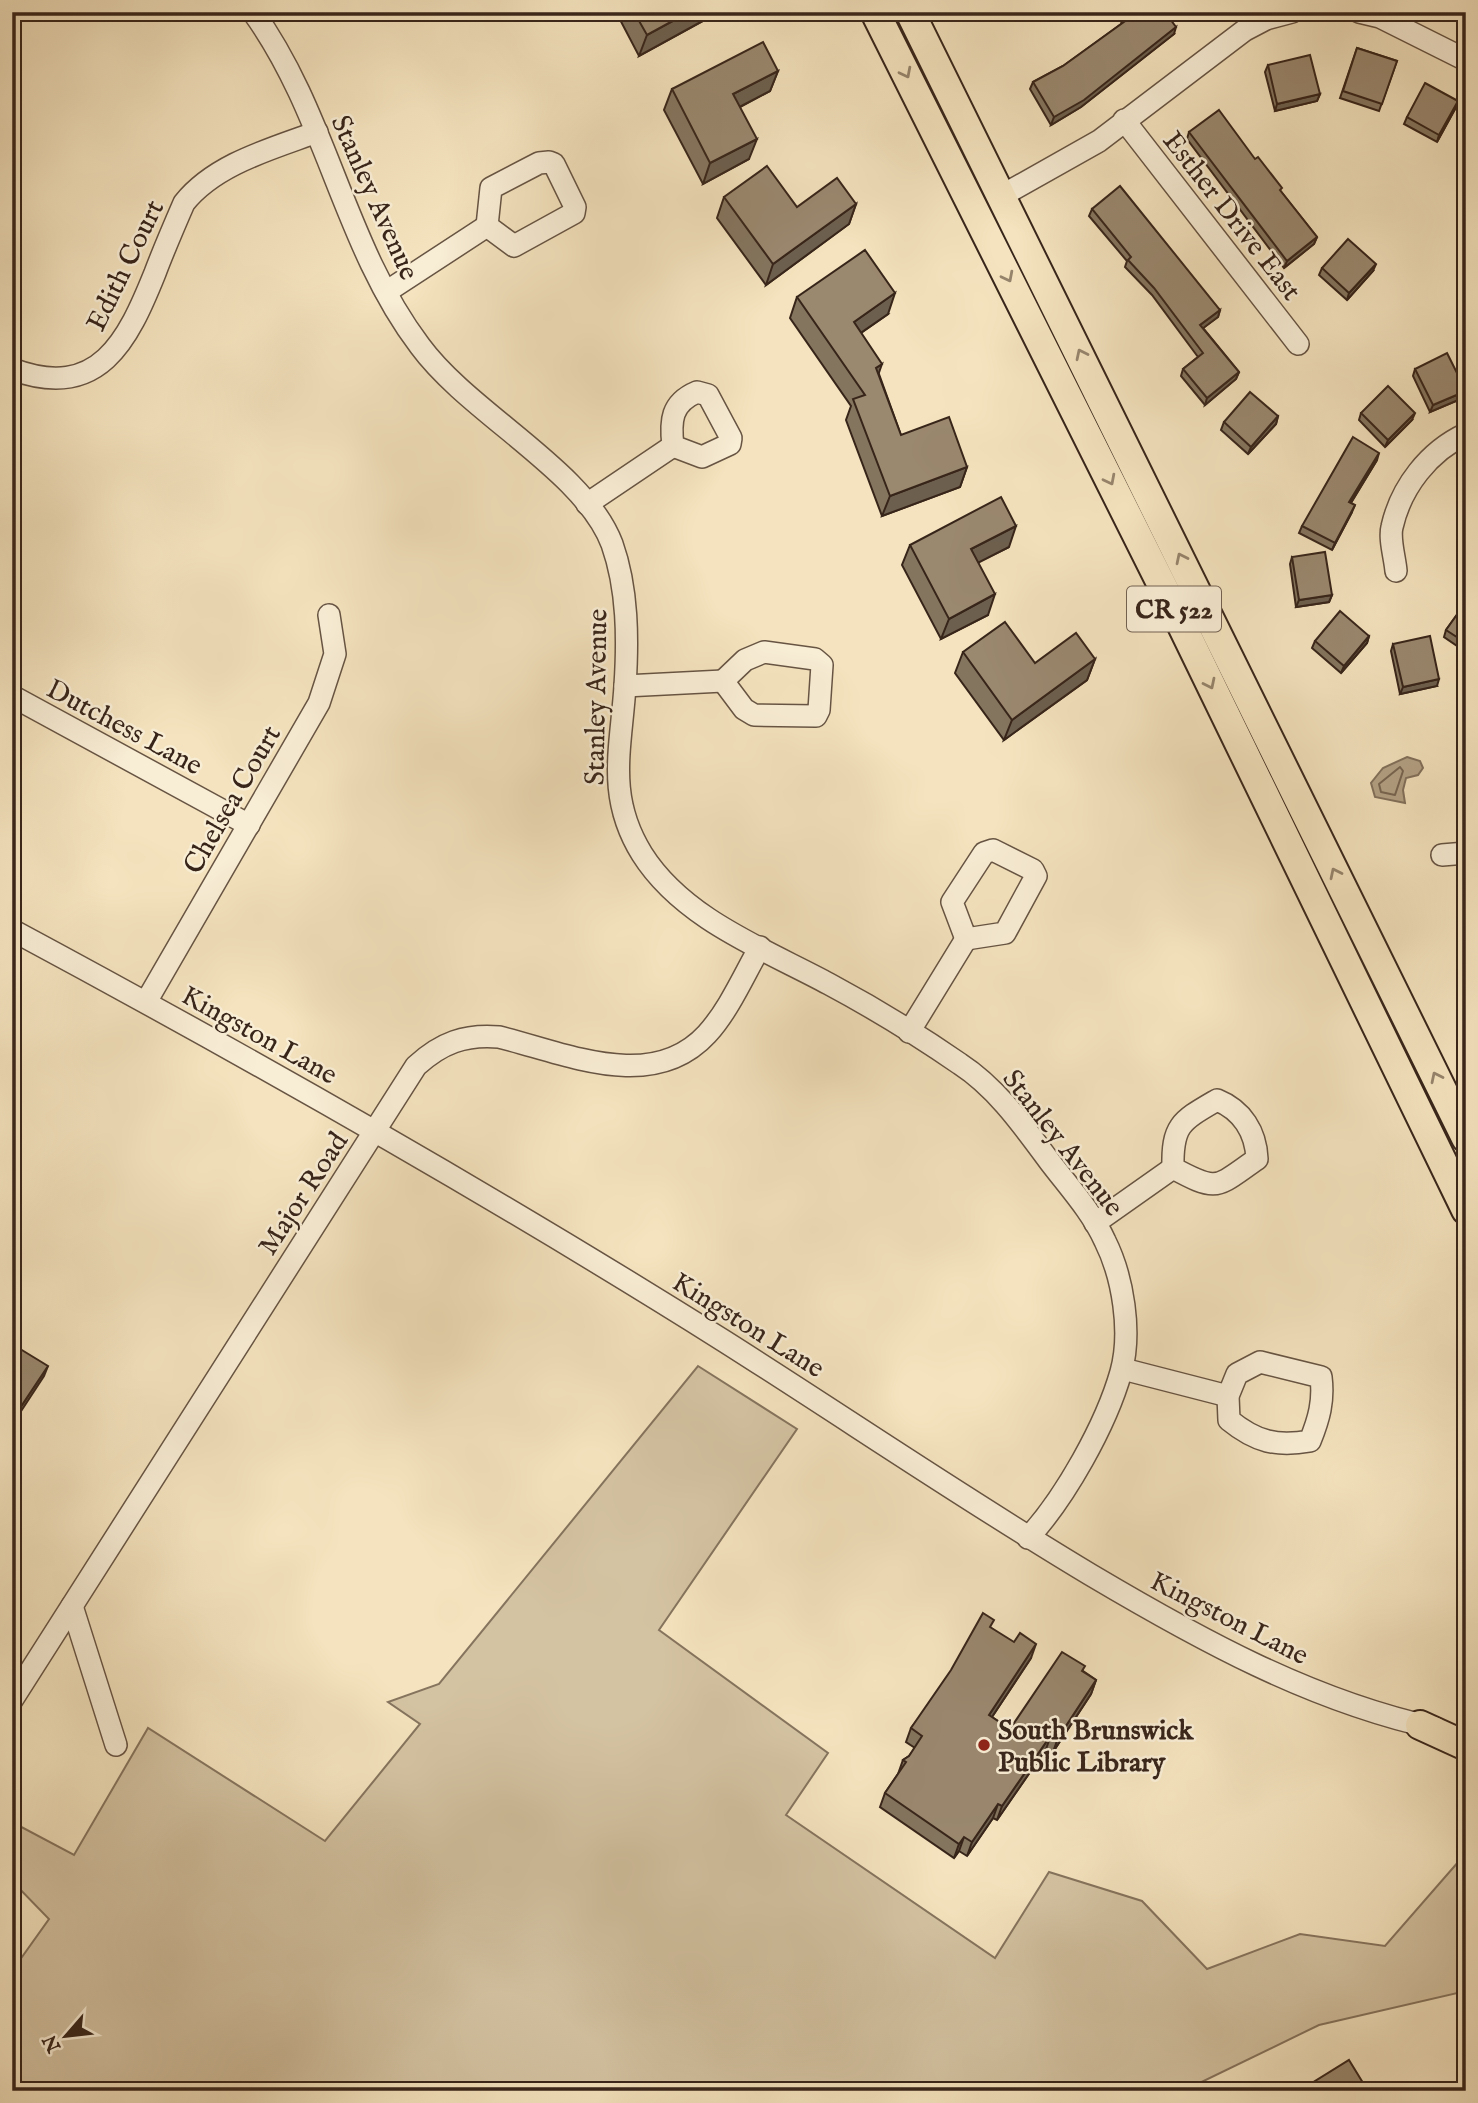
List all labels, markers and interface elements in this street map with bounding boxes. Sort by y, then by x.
one-way arrow [897,66,911,78]
street label: Stanley Avenue [322,110,426,286]
street label: Esther Drive East [1154,125,1308,308]
street label: Edith Court [79,194,173,337]
one-way arrow [999,270,1013,282]
one-way arrow [1075,349,1089,361]
one-way arrow [1101,473,1115,485]
one-way arrow [1176,553,1190,565]
road number: CR 522 [1127,586,1221,632]
street label: Stanley Avenue [578,608,617,786]
street label: Dutchess Lane [40,672,208,784]
one-way arrow [1202,677,1216,689]
street label: Chelsea Court [177,719,290,881]
one-way arrow [1330,868,1344,880]
street label: Kingston Lane [175,979,343,1094]
street label: Stanley Avenue [994,1063,1130,1224]
one-way arrow [1430,1072,1444,1084]
street label: Major Road [251,1126,357,1263]
street label: Kingston Lane [665,1265,830,1387]
street label: Kingston Lane [1144,1564,1314,1674]
place label: South Brunswick Public Library [998,1714,1194,1781]
marker: South Brunswick Public Library [976,1737,992,1753]
north arrow [32,2002,102,2072]
text: N [38,2030,68,2057]

